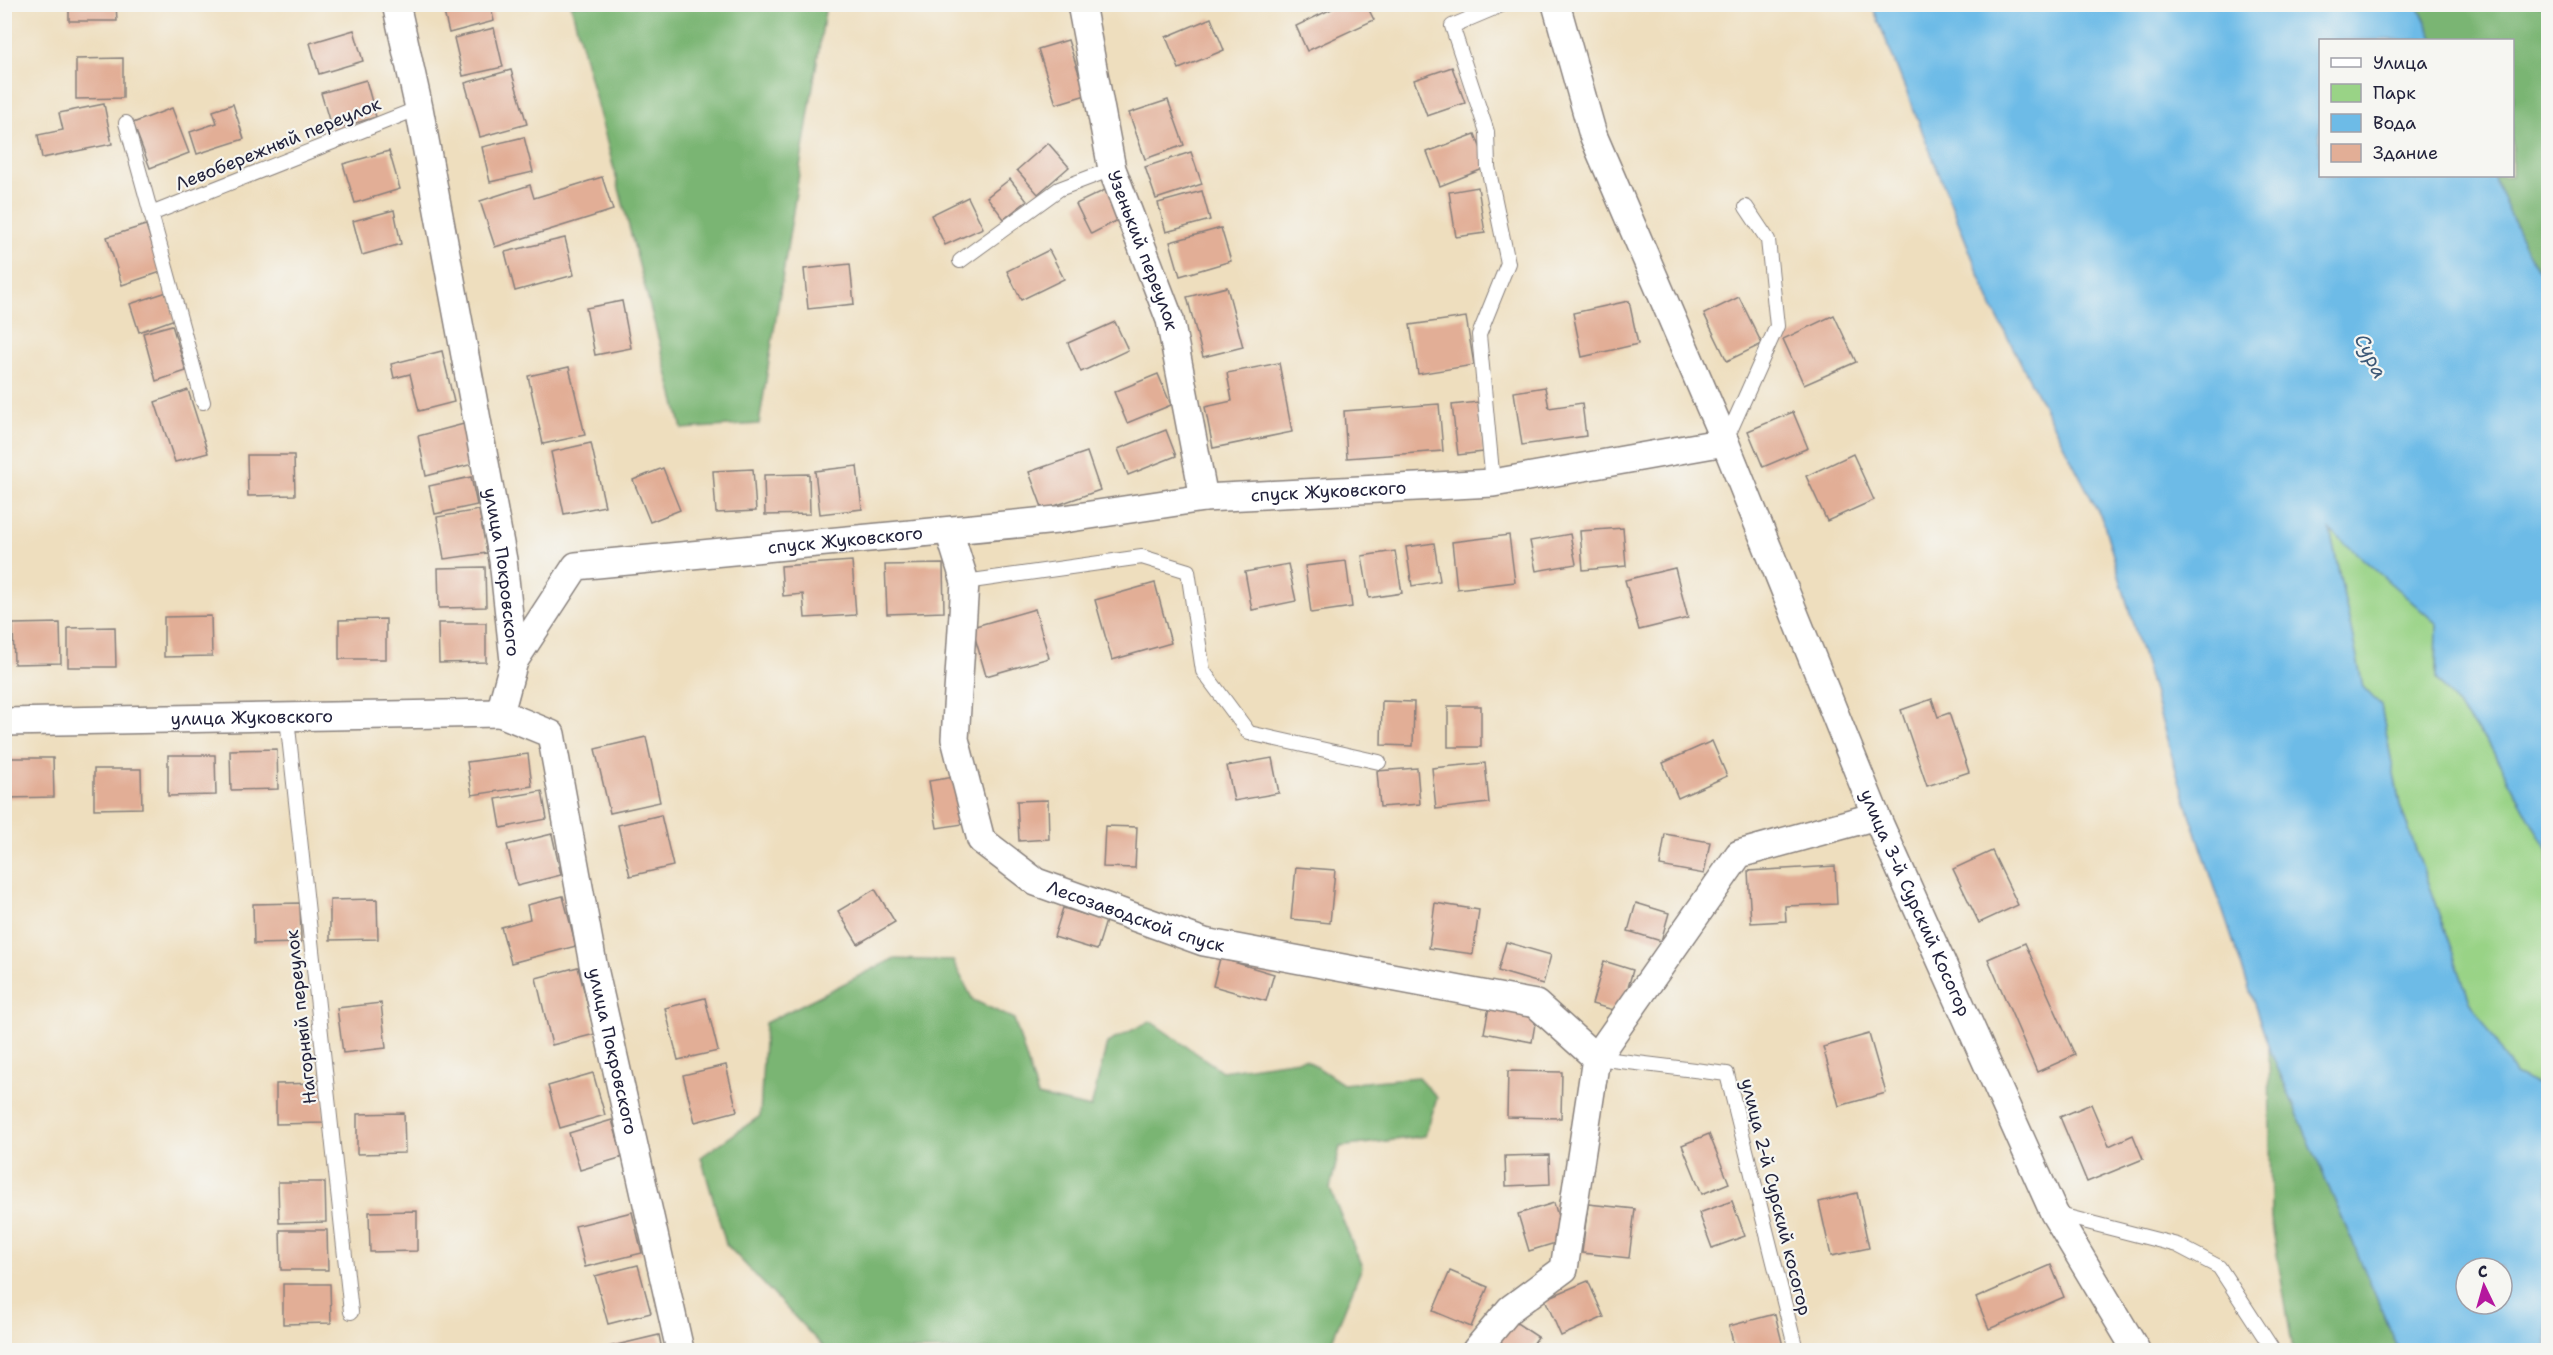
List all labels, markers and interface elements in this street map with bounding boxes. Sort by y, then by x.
legend [2319,39,2514,177]
text: Улица [2373,51,2427,75]
text: Парк [2373,81,2416,105]
street label: Левобережный переулок [172,92,385,196]
text: Вода [2373,111,2416,135]
text: Здание [2373,141,2438,165]
street label: Узенький переулок [1102,167,1184,333]
water label: Сура [2349,329,2393,383]
street label: спуск Жуковского [1250,476,1407,508]
street label: улица Покровского [478,486,525,658]
street label: спуск Жуковского [767,521,924,560]
street label: улица Жуковского [171,704,333,731]
street label: улица 3-й Сурский Косогор [1854,786,1976,1020]
street label: Лесозаводской спуск [1044,875,1227,958]
street label: Нагорный переулок [280,928,322,1105]
street label: улица Покровского [582,965,643,1137]
street label: улица 2-й Сурский косогор [1735,1076,1817,1318]
north arrow [2454,1256,2514,1316]
text: С [2477,1261,2489,1282]

